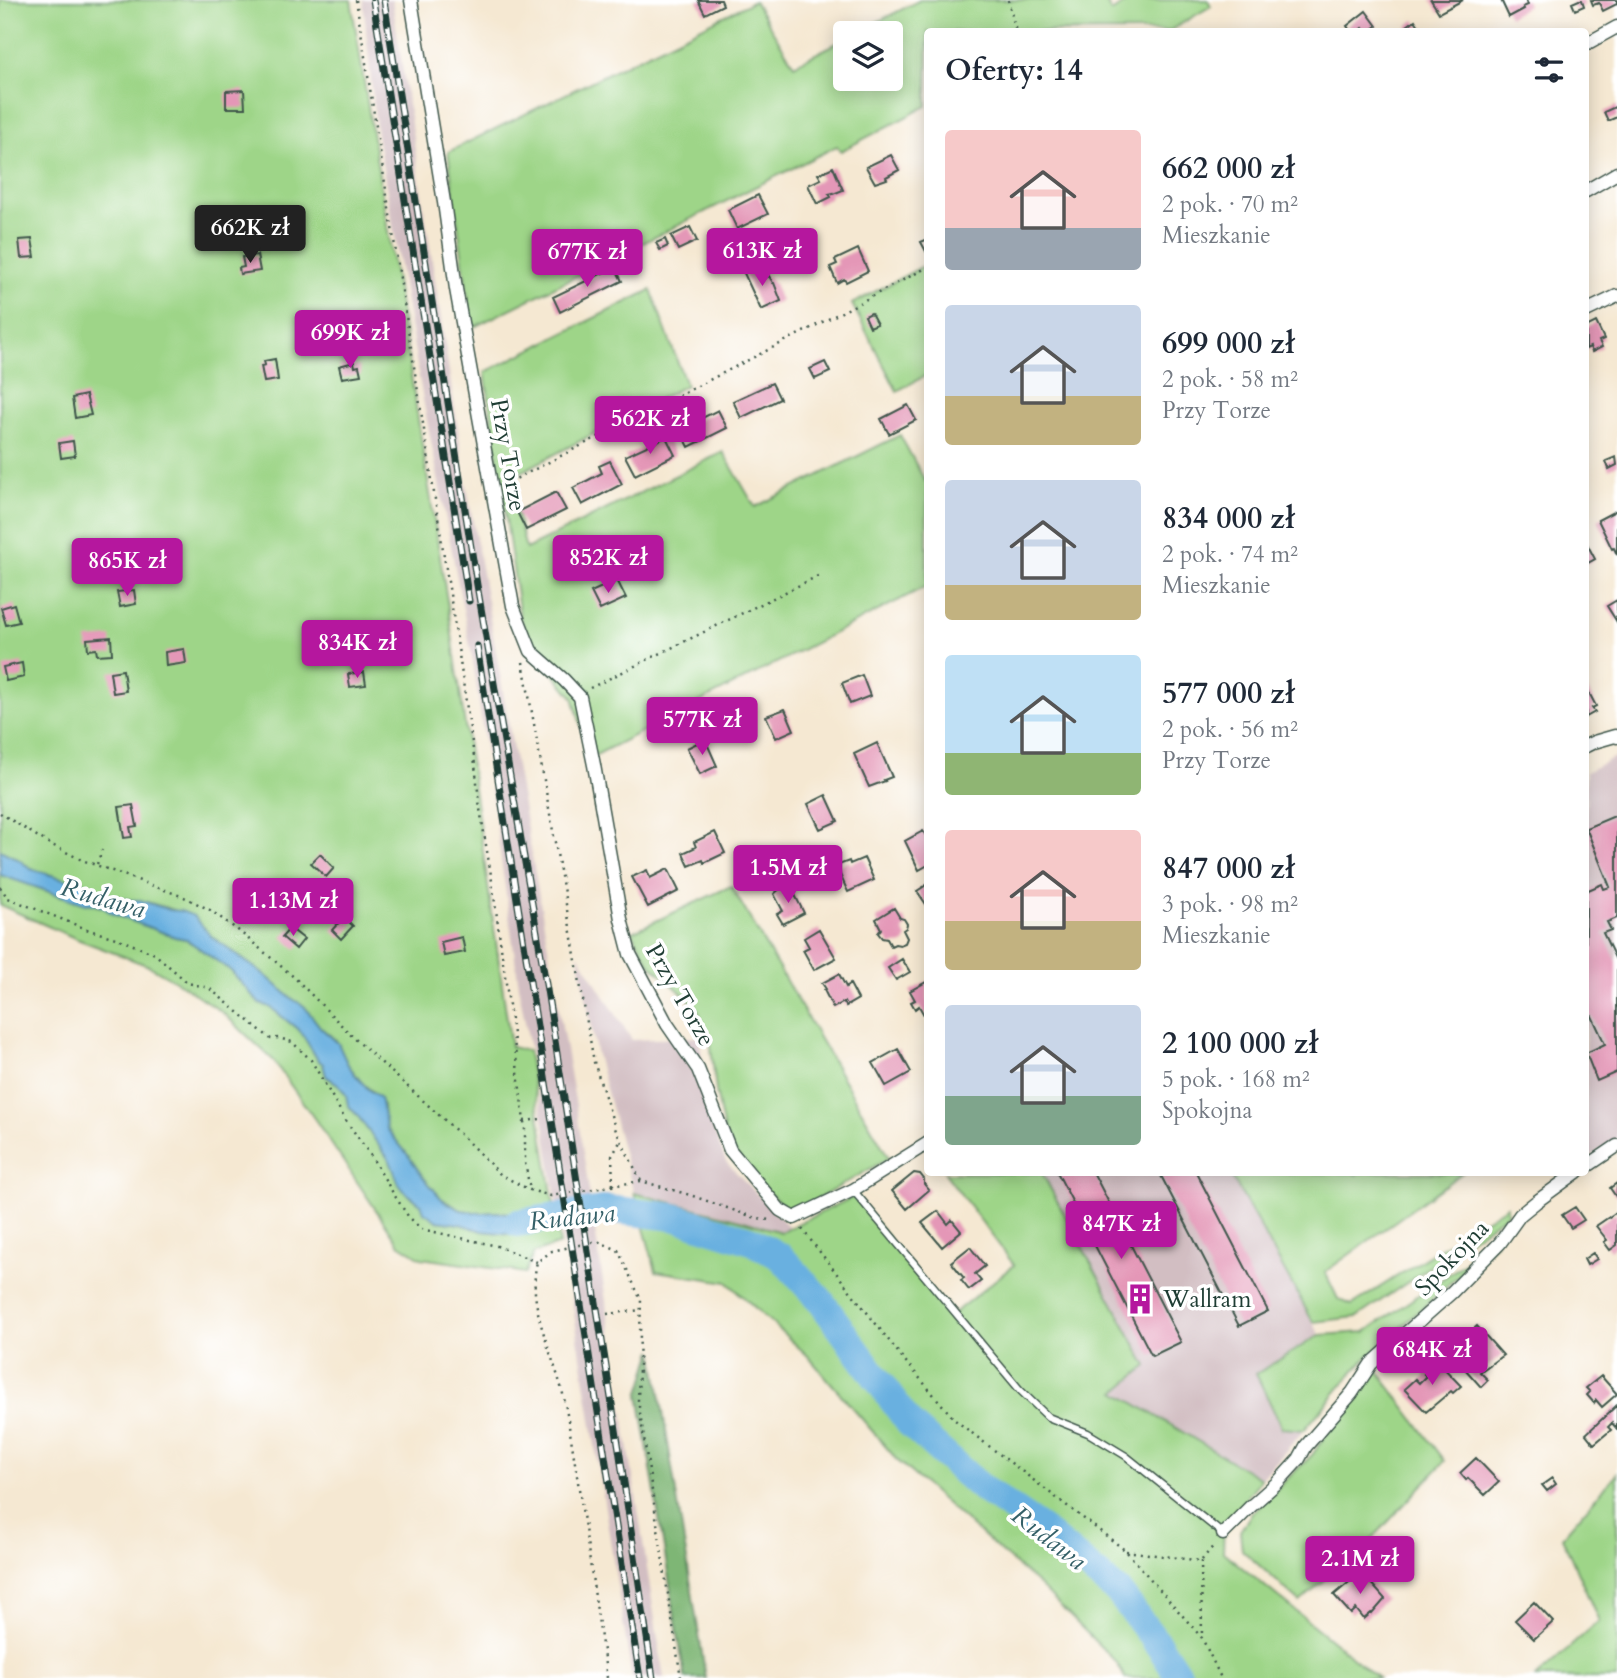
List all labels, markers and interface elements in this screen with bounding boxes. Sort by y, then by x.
map controls [833,21,903,91]
button: layers [833,21,903,91]
text: Oferty: 14 [945,50,1083,91]
icon: filters [1530,51,1568,89]
text: 662 000 zł [1162,148,1295,189]
icon: home [1001,158,1085,242]
text: 2 pok. · 70 m² [1162,189,1298,220]
pin: 662K zł [185,205,315,265]
text: 662K zł [211,212,289,243]
text: Mieszkanie [1162,220,1271,251]
pin: 613K zł [697,229,827,288]
pin: 677K zł [522,230,652,289]
text: 613K zł [723,235,801,266]
text: 677K zł [548,236,626,267]
pin: 699K zł [285,310,415,370]
text: 699K zł [311,317,389,348]
text: 699 000 zł [1162,323,1295,364]
icon: home [1001,333,1085,417]
text: 2 pok. · 58 m² [1162,364,1298,395]
text: Przy Torze [1162,395,1271,426]
street label: Przy Torze [482,396,534,514]
pin: 562K zł [585,396,715,456]
text: 562K zł [611,403,689,434]
text: 834 000 zł [1162,498,1295,539]
icon: home [1001,508,1085,592]
pin: 852K zł [543,536,673,595]
pin: 865K zł [62,538,192,598]
text: 2 pok. · 74 m² [1162,539,1298,570]
text: 852K zł [569,542,647,573]
text: 865K zł [88,545,166,576]
text: Mieszkanie [1162,570,1271,601]
pin: 834K zł [292,620,422,680]
text: 834K zł [318,627,396,658]
text: 577 000 zł [1162,673,1295,714]
icon: home [1001,683,1085,767]
pin: 577K zł [637,698,767,757]
text: 577K zł [663,704,741,735]
text: 2 pok. · 56 m² [1162,714,1298,745]
text: Przy Torze [1162,745,1271,776]
pin: 1.5M zł [723,846,853,905]
text: 847 000 zł [1162,848,1295,889]
text: 1.5M zł [749,852,827,883]
icon: home [1001,858,1085,942]
water label: Rudawa [57,869,150,927]
pin: 1.13M zł [221,878,365,938]
text: 1.13M zł [248,885,338,916]
text: 3 pok. · 98 m² [1162,889,1298,920]
text: Mieszkanie [1162,920,1271,951]
street label: Przy Torze [637,937,723,1053]
text: 2 100 000 zł [1162,1023,1318,1064]
icon: home [1001,1033,1085,1117]
text: 5 pok. · 168 m² [1162,1064,1310,1095]
text: Spokojna [1162,1095,1252,1126]
water label: Rudawa [527,1195,617,1239]
pin: 847K zł [1056,1202,1186,1261]
text: 847K zł [1082,1208,1160,1239]
street label: Spokojna [1407,1212,1497,1303]
building icon: Wallram [1123,1282,1157,1316]
place label: Wallram [1162,1283,1252,1316]
pin: 684K zł [1367,1328,1497,1387]
text: 684K zł [1393,1334,1471,1365]
water label: Rudawa [1004,1498,1094,1579]
pin: 2.1M zł [1295,1536,1425,1596]
text: 2.1M zł [1321,1543,1399,1574]

